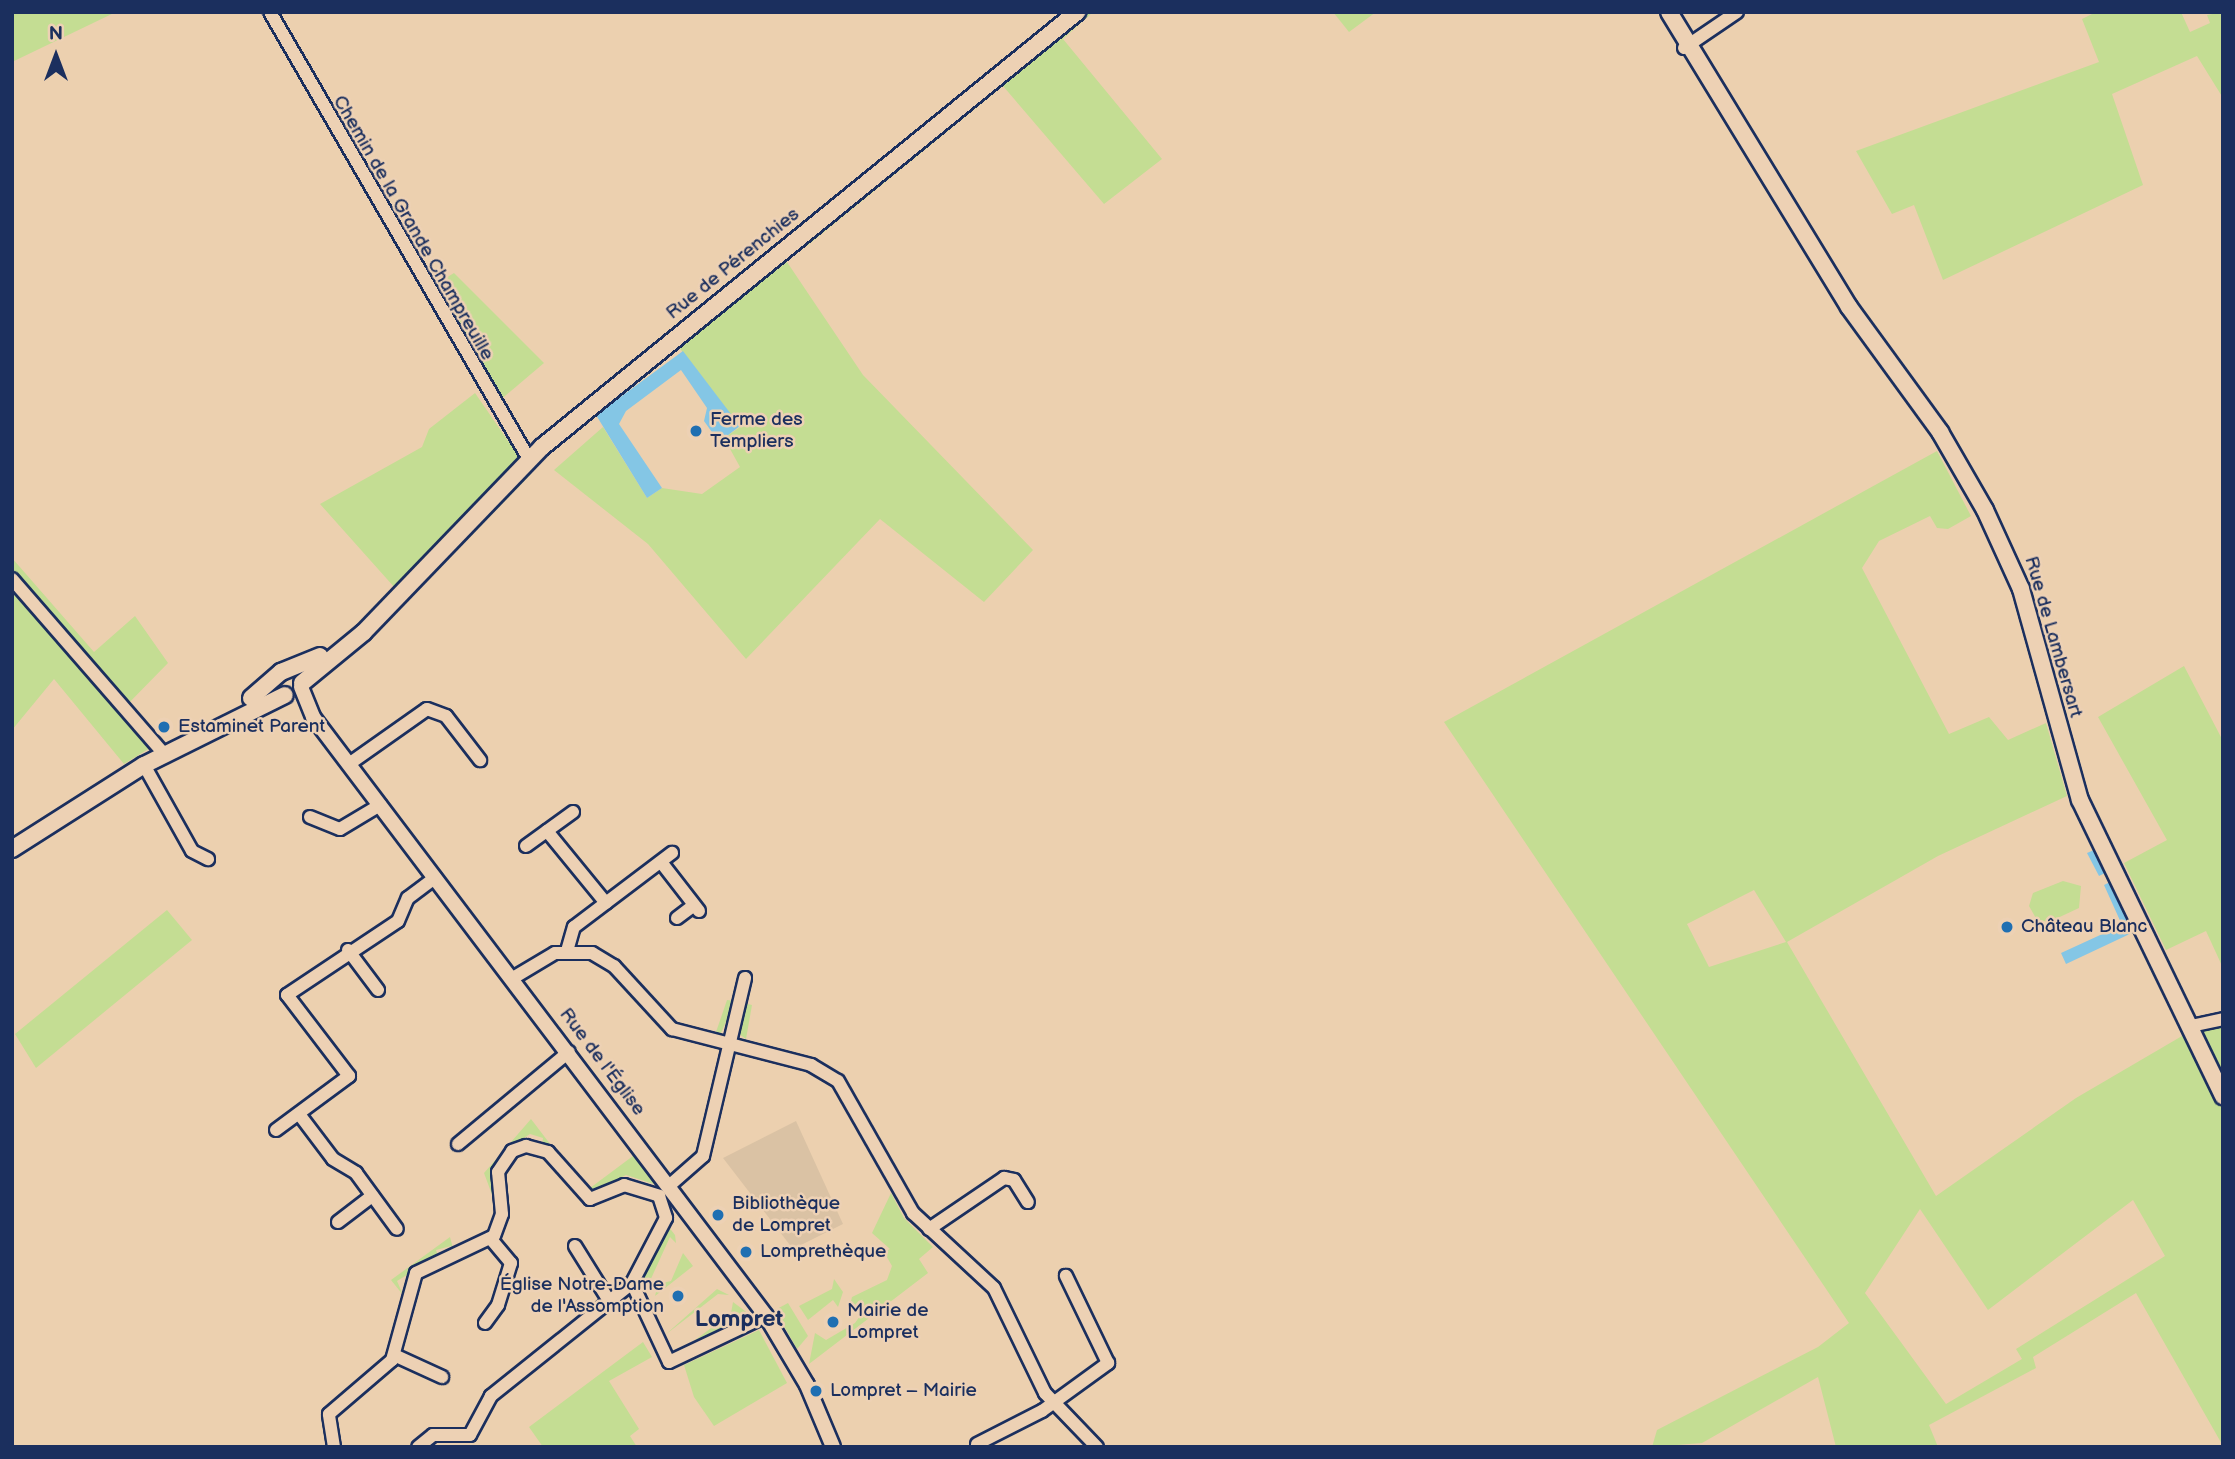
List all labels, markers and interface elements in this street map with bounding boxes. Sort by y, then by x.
north arrow [21,21,91,91]
text: N [49,23,63,46]
street label: Chemin de la Grande Champreuille [328,92,498,364]
street label: Rue de Pérenchies [662,203,804,325]
place label: Ferme des Templiers [710,409,803,453]
marker: Ferme des Templiers [688,423,704,439]
street label: Rue de Lambersart [2019,554,2087,720]
place label: Estaminet Parent [178,716,325,738]
marker: Estaminet Parent [156,719,172,735]
place label: Château Blanc [2021,916,2147,938]
marker: Château Blanc [1999,919,2015,935]
street label: Rue de l'Église [554,1004,650,1120]
place label: Bibliothèque de Lompret [732,1193,840,1237]
marker: Bibliothèque de Lompret [710,1207,726,1223]
place label: Lomprethèque [760,1241,886,1263]
marker: Lomprethèque [738,1244,754,1260]
place label: Église Notre-Dame de l'Assomption [500,1274,664,1318]
marker: Église Notre-Dame de l'Assomption [670,1288,686,1304]
place label: Mairie de Lompret [847,1300,928,1344]
district label: Lompret [695,1305,783,1333]
marker: Mairie de Lompret [825,1314,841,1330]
place label: Lompret – Mairie [830,1380,978,1402]
marker: Lompret – Mairie [808,1383,824,1399]

